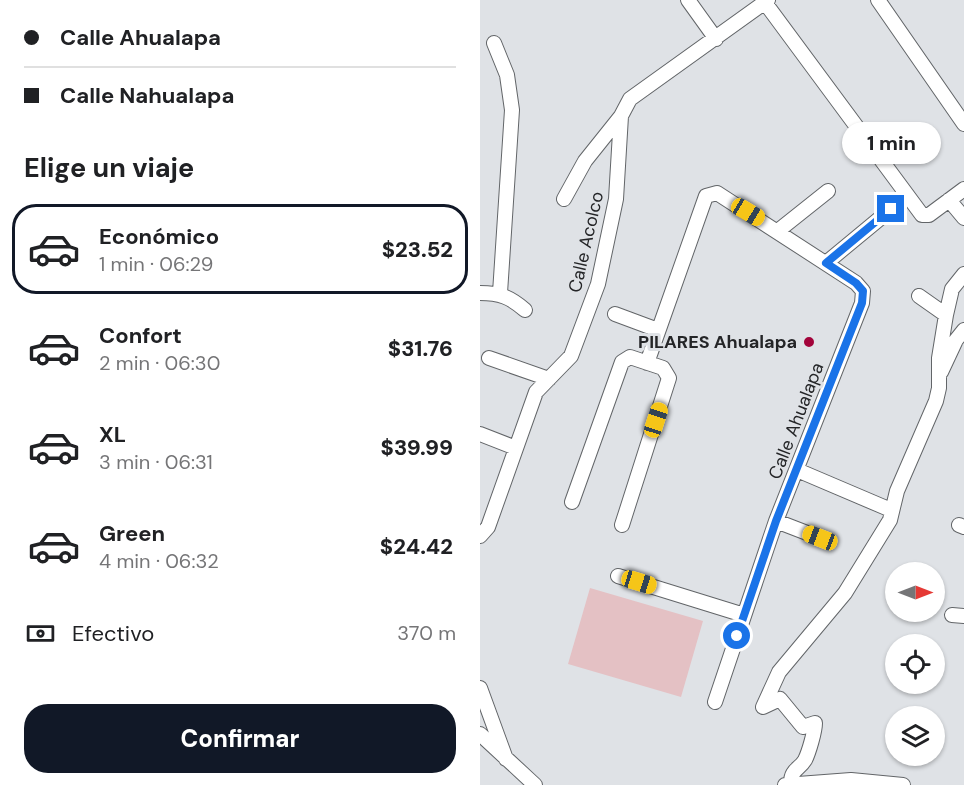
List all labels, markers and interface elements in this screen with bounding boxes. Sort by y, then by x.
text: Calle Ahualapa [60,23,221,52]
text: Calle Nahualapa [60,81,234,110]
callout: 1 min [842,122,940,164]
text: 1 min [867,130,916,156]
text: Elige un viaje [24,150,194,185]
street label: Calle Acolco [563,189,609,295]
car [728,195,768,229]
route end [877,195,904,222]
icon: car [27,222,81,276]
text: Económico [99,222,219,251]
text: $23.52 [382,235,453,264]
text: 1 min · 06:29 [99,251,213,277]
icon: car [27,321,81,375]
text: Confort [99,321,182,350]
place label: PILARES Ahualapa [638,330,797,354]
text: $31.76 [388,334,453,363]
marker: PILARES Ahualapa [802,335,816,349]
text: 2 min · 06:30 [99,350,220,376]
street label: Calle Ahualapa [763,359,829,483]
car [642,400,670,440]
icon: car [27,420,81,474]
text: XL [99,420,126,449]
text: $39.99 [381,433,453,462]
text: 3 min · 06:31 [99,449,213,475]
icon: car [27,519,81,573]
text: Green [99,519,165,548]
car [800,523,840,553]
text: $24.42 [380,532,453,561]
text: 4 min · 06:32 [99,548,219,574]
north arrow [885,562,945,622]
map controls [885,562,945,766]
car [619,568,659,596]
icon: cash [24,617,57,650]
text: Efectivo [72,619,154,648]
text: 370 m [397,620,456,646]
route start [723,622,750,649]
button: locate [885,634,945,694]
button: Confirmar [24,704,456,773]
button: layers [885,706,945,766]

